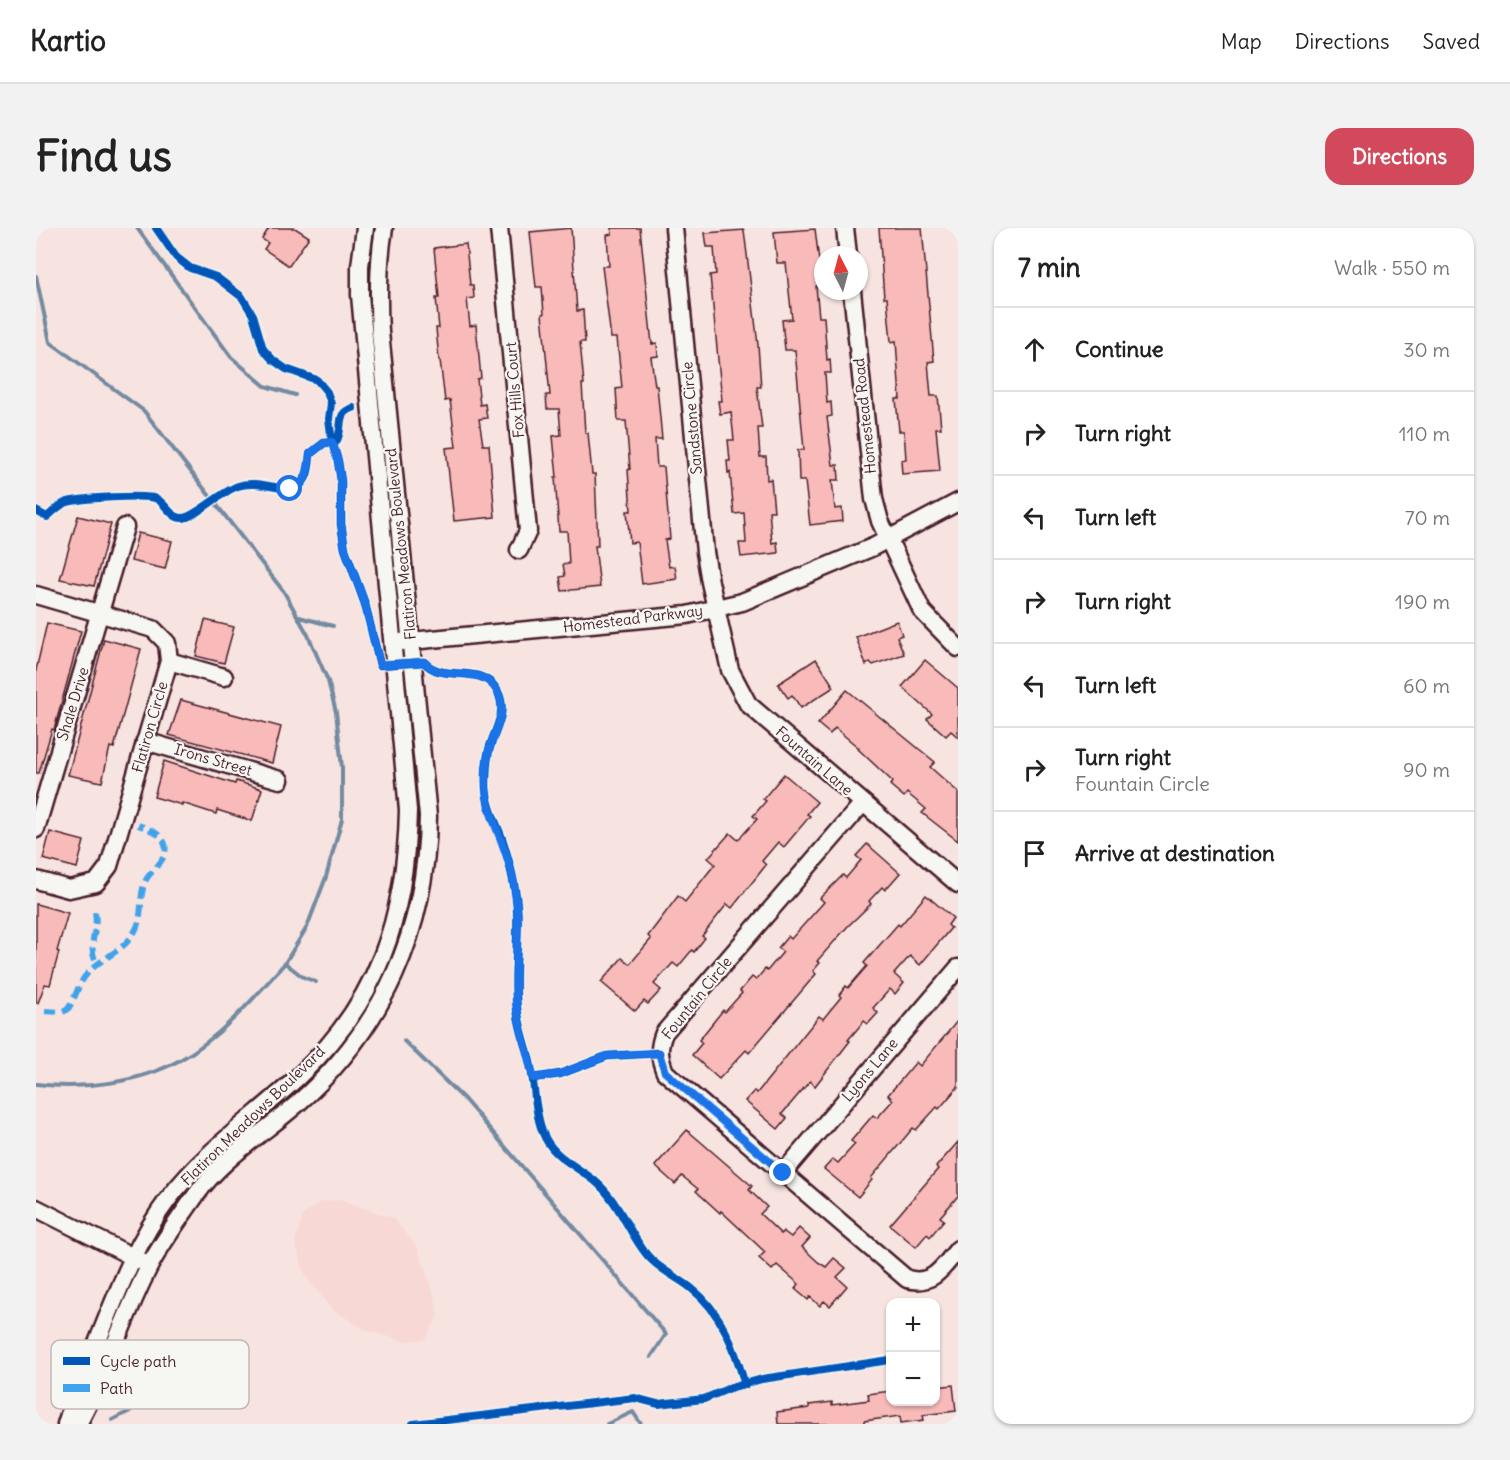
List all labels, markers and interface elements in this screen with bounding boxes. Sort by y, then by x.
text: Kartio [30,23,106,59]
text: Map [1221,28,1262,55]
text: Directions [1295,28,1389,55]
text: Saved [1422,28,1480,55]
button: Directions [1325,128,1474,185]
text: Find us [36,130,172,182]
north arrow [814,246,868,300]
text: 7 min [1018,251,1081,284]
text: Walk · 550 m [1334,255,1450,280]
icon: ahead [1018,333,1051,366]
text: Continue [1075,335,1164,363]
text: 30 m [1403,337,1450,362]
street label: Fox Hills Court [501,341,528,439]
street label: Homestead Road [849,357,880,475]
street label: Sandstone Circle [677,361,706,475]
icon: right [1018,417,1051,450]
text: Turn right [1075,419,1171,447]
text: 110 m [1399,421,1450,446]
street label: Flatiron Meadows Boulevard [381,447,420,641]
route start [276,475,302,501]
icon: left [1018,501,1051,534]
text: Turn left [1075,503,1156,531]
text: 70 m [1405,505,1450,530]
icon: right [1018,585,1051,618]
text: Turn right [1075,587,1171,615]
text: 190 m [1395,589,1450,614]
street label: Homestead Parkway [562,600,704,637]
street label: Shale Drive [52,665,93,743]
icon: left [1018,669,1051,702]
text: Turn left [1075,671,1156,699]
text: 60 m [1403,673,1450,698]
street label: Flatiron Circle [127,679,172,775]
street label: Fountain Lane [772,722,857,799]
street label: Irons Street [172,739,254,780]
text: Turn right [1075,743,1171,771]
icon: right [1018,753,1051,786]
text: 90 m [1403,757,1450,782]
text: Fountain Circle [1075,771,1210,796]
icon: arrive [1018,837,1051,870]
text: Arrive at destination [1075,839,1275,867]
street label: Fountain Circle [657,952,736,1043]
street label: Lyons Lane [837,1034,902,1105]
street label: Flatiron Meadows Boulevard [177,1042,329,1189]
route end [769,1159,795,1185]
map controls [886,1298,940,1406]
button: + [886,1298,940,1352]
legend [51,1340,249,1409]
text: Cycle path [100,1351,176,1371]
button: − [886,1352,940,1406]
text: Path [100,1378,133,1398]

